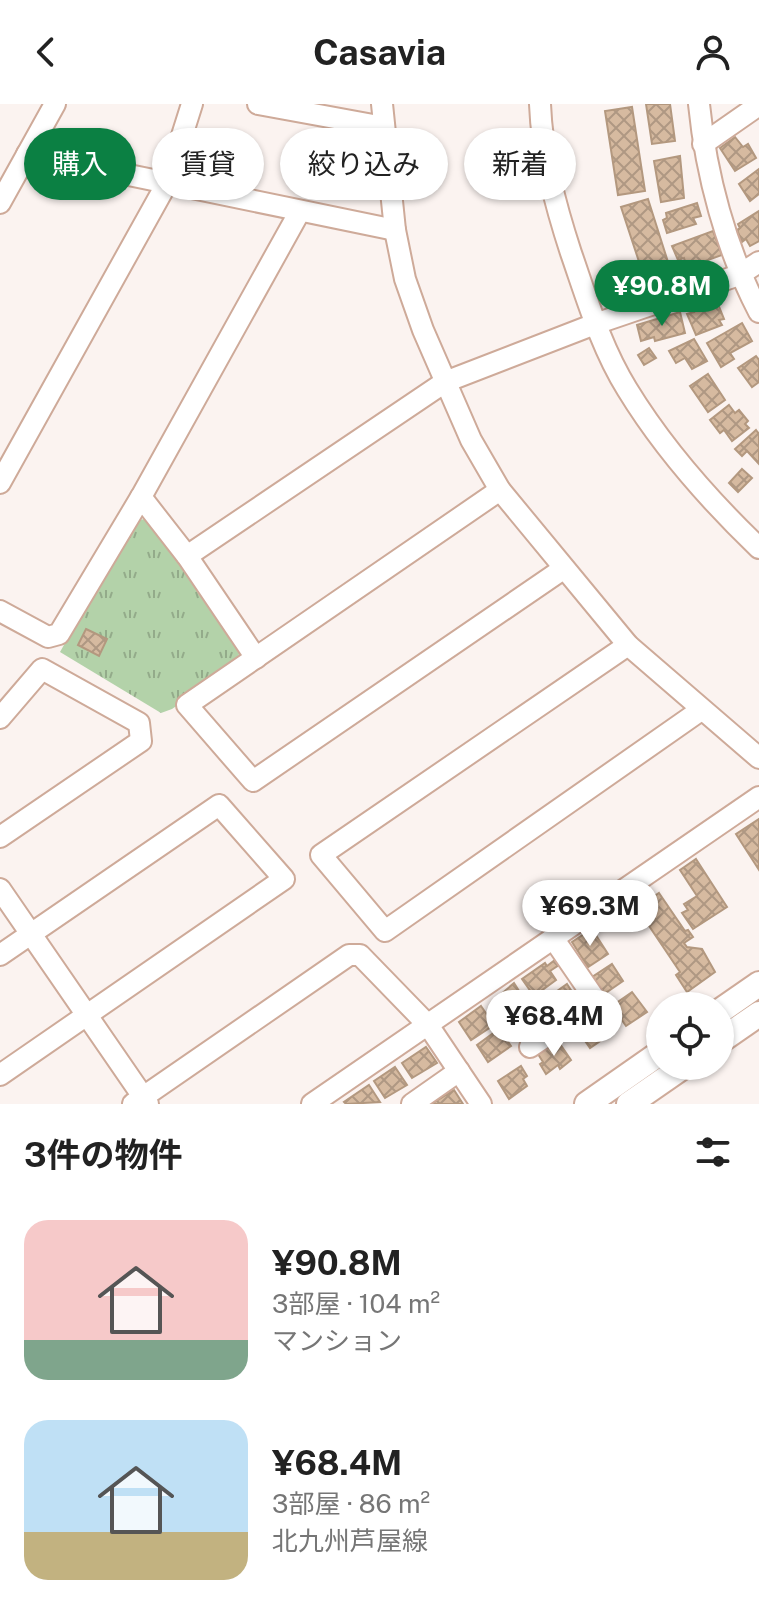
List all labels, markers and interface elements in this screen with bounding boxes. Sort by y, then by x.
icon: back [24,30,68,74]
icon: person [691,30,735,74]
text: Casavia [313,31,446,73]
chip: 購入 [24,128,136,200]
chip: 賃貸 [152,128,264,200]
chip: 絞り込み [280,128,448,200]
chip: 新着 [464,128,576,200]
pin: ¥90.8M [597,260,727,328]
text: ¥90.8M [612,270,712,301]
pin: ¥69.3M [525,880,655,948]
text: ¥69.3M [540,890,640,921]
pin: ¥68.4M [489,990,619,1058]
map controls [646,992,734,1080]
button: locate [646,992,734,1080]
text: ¥68.4M [504,1000,604,1031]
icon: filters [691,1130,735,1174]
text: 3件の物件 [24,1135,183,1175]
text: ¥90.8M [272,1243,402,1283]
icon: home [88,1252,184,1348]
text: 3部屋 · 104 m² [272,1288,440,1319]
text: マンション [272,1325,402,1356]
text: ¥68.4M [272,1443,402,1483]
icon: home [88,1452,184,1548]
text: 3部屋 · 86 m² [272,1488,430,1519]
text: 北九州芦屋線 [272,1525,428,1556]

